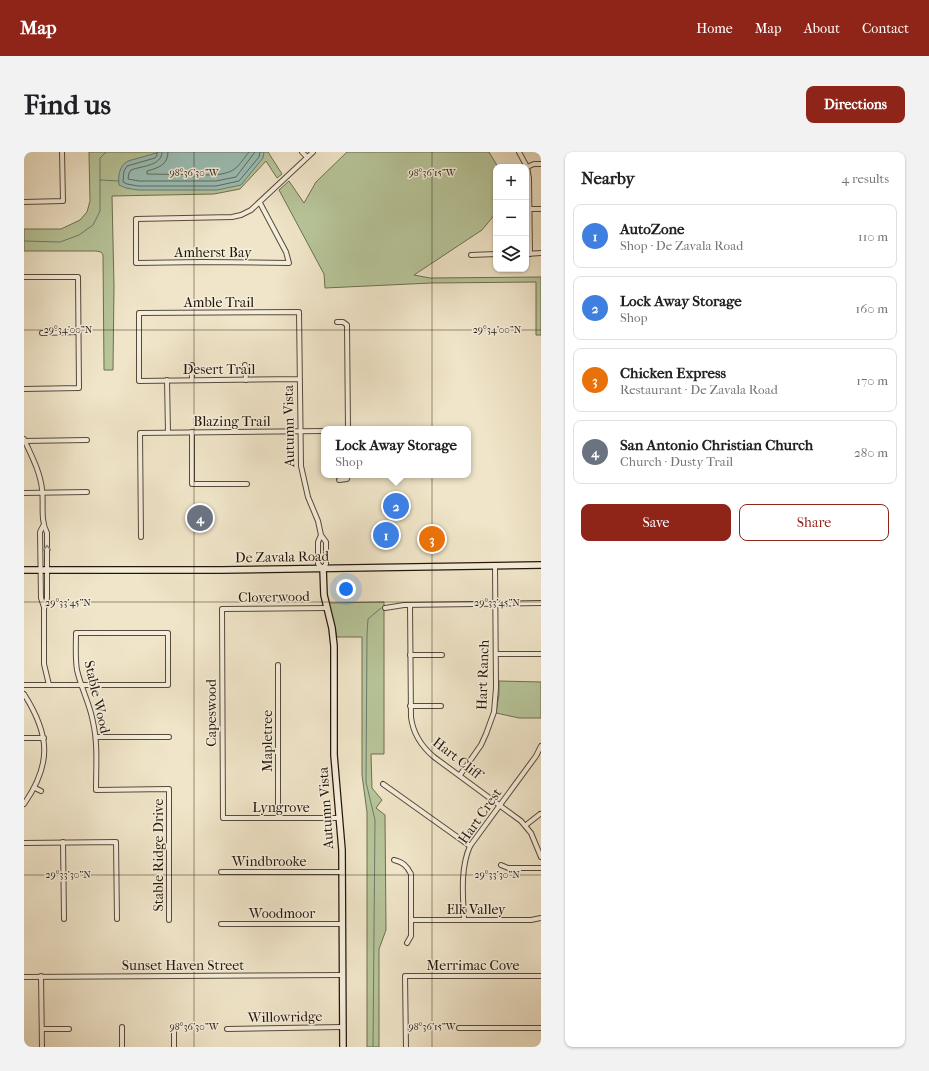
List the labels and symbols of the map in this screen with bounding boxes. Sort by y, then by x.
text: 98°36'30"W [170,167,220,179]
text: 98°36'15"W [408,167,457,179]
street label: Amherst Bay [173,244,252,261]
street label: Amble Trail [183,294,254,311]
text: 29°34'00"N [44,324,93,336]
text: 29°34'00"N [473,324,522,336]
street label: Desert Trail [183,361,255,378]
street label: Autumn Vista [280,384,298,468]
street label: Blazing Trail [193,413,271,430]
pin: 2 [383,491,409,521]
pin: 4 [187,503,213,533]
pin: 1 [373,520,399,550]
pin: 3 [419,524,445,554]
one-way arrow [43,545,51,551]
street label: De Zavala Road [235,548,330,566]
your location [336,579,356,599]
street label: Cloverwood [238,588,310,606]
text: 29°33'45"N [45,597,91,609]
text: 29°33'45"N [474,597,520,609]
street label: Hart Ranch [473,639,493,711]
street label: Stable Wood [80,659,114,735]
street label: Capeswood [203,679,220,747]
street label: Mapletree [259,710,276,772]
street label: Hart Cliff [429,734,488,785]
street label: Autumn Vista [315,766,337,851]
street label: Hart Crest [455,785,505,847]
street label: Stable Ridge Drive [150,798,167,912]
street label: Lyngrove [252,799,310,816]
street label: Windbrooke [231,853,306,870]
text: 29°33'30"N [45,869,91,881]
text: 29°33'30"N [474,869,520,881]
street label: Elk Valley [446,901,506,918]
street label: Woodmoor [248,905,315,922]
street label: Sunset Haven Street [122,957,244,974]
street label: Merrimac Cove [427,957,519,974]
street label: Willowridge [247,1008,323,1026]
text: 98°36'30"W [170,1021,220,1033]
text: 98°36'15"W [408,1021,457,1033]

